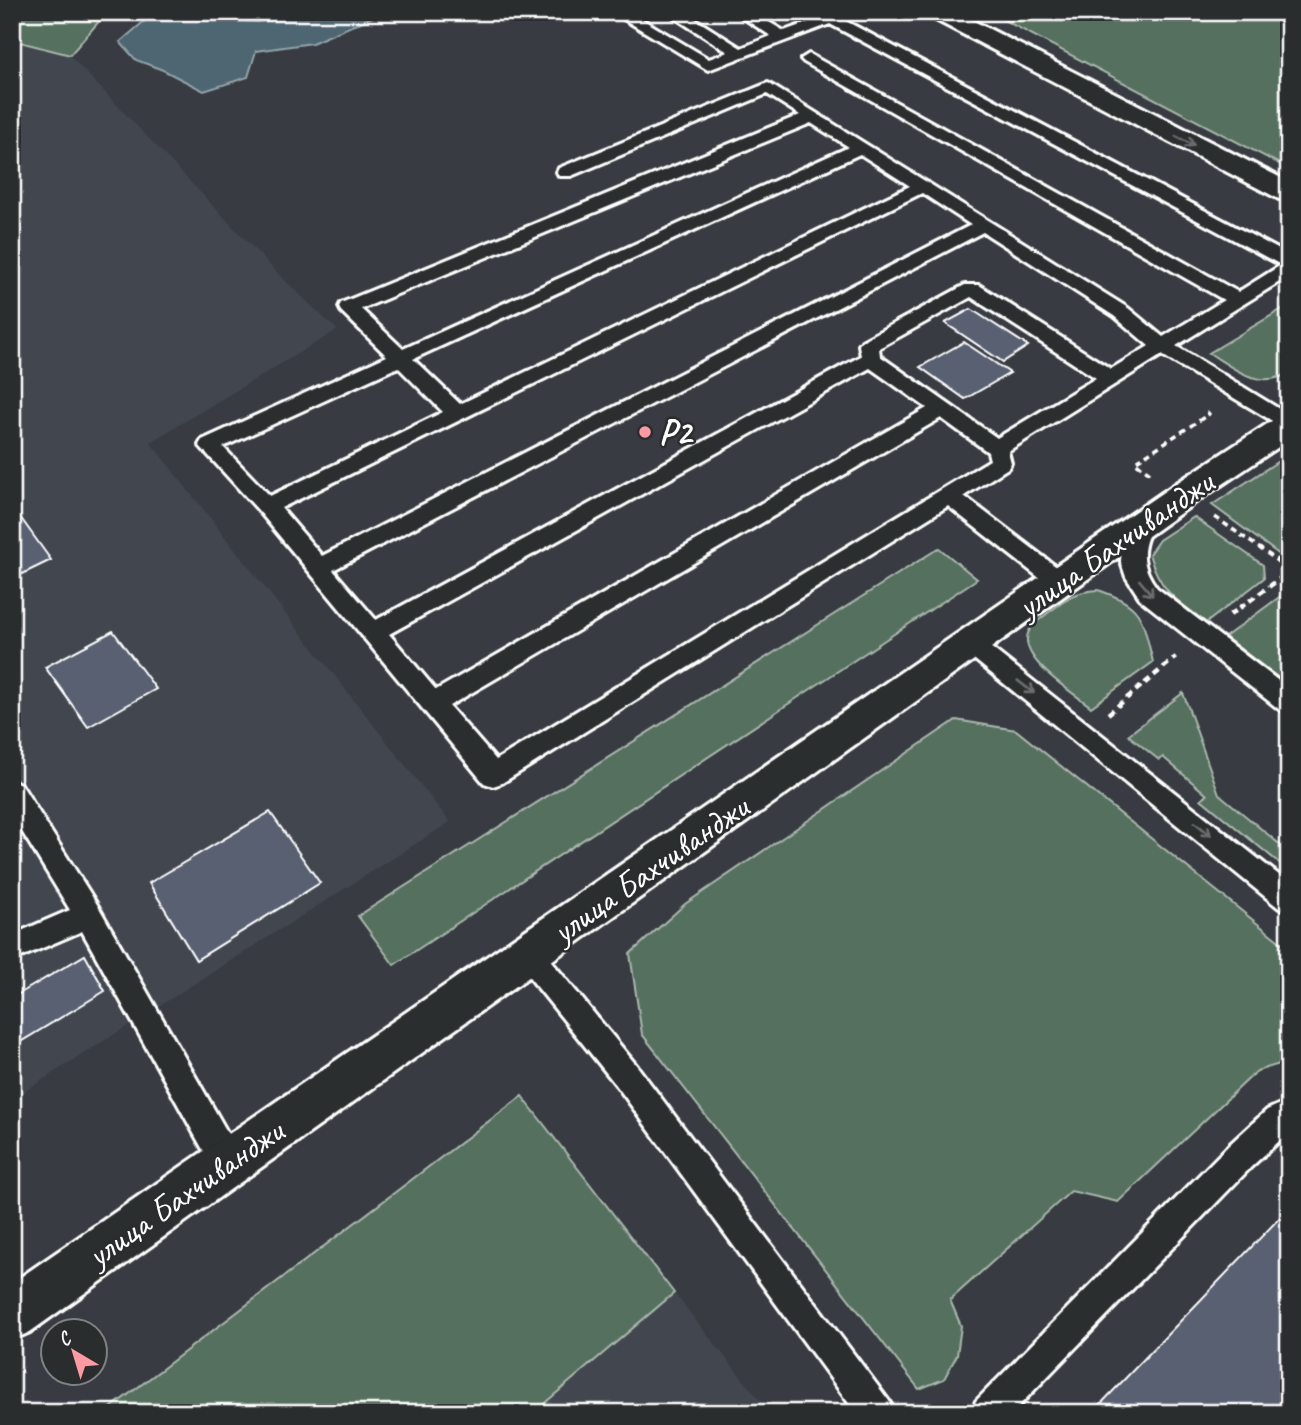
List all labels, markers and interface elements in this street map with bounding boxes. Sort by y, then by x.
one-way arrow [1174,135,1195,149]
place label: P2 [659,410,694,455]
marker: P2 [637,424,653,440]
street label: улица Бахчиванджи [1006,458,1224,630]
one-way arrow [1138,579,1154,597]
one-way arrow [1016,679,1035,694]
street label: улица Бахчиванджи [541,783,759,955]
one-way arrow [1194,821,1212,837]
street label: улица Бахчиванджи [76,1107,294,1279]
north arrow [38,1316,108,1386]
text: С [53,1325,77,1352]

